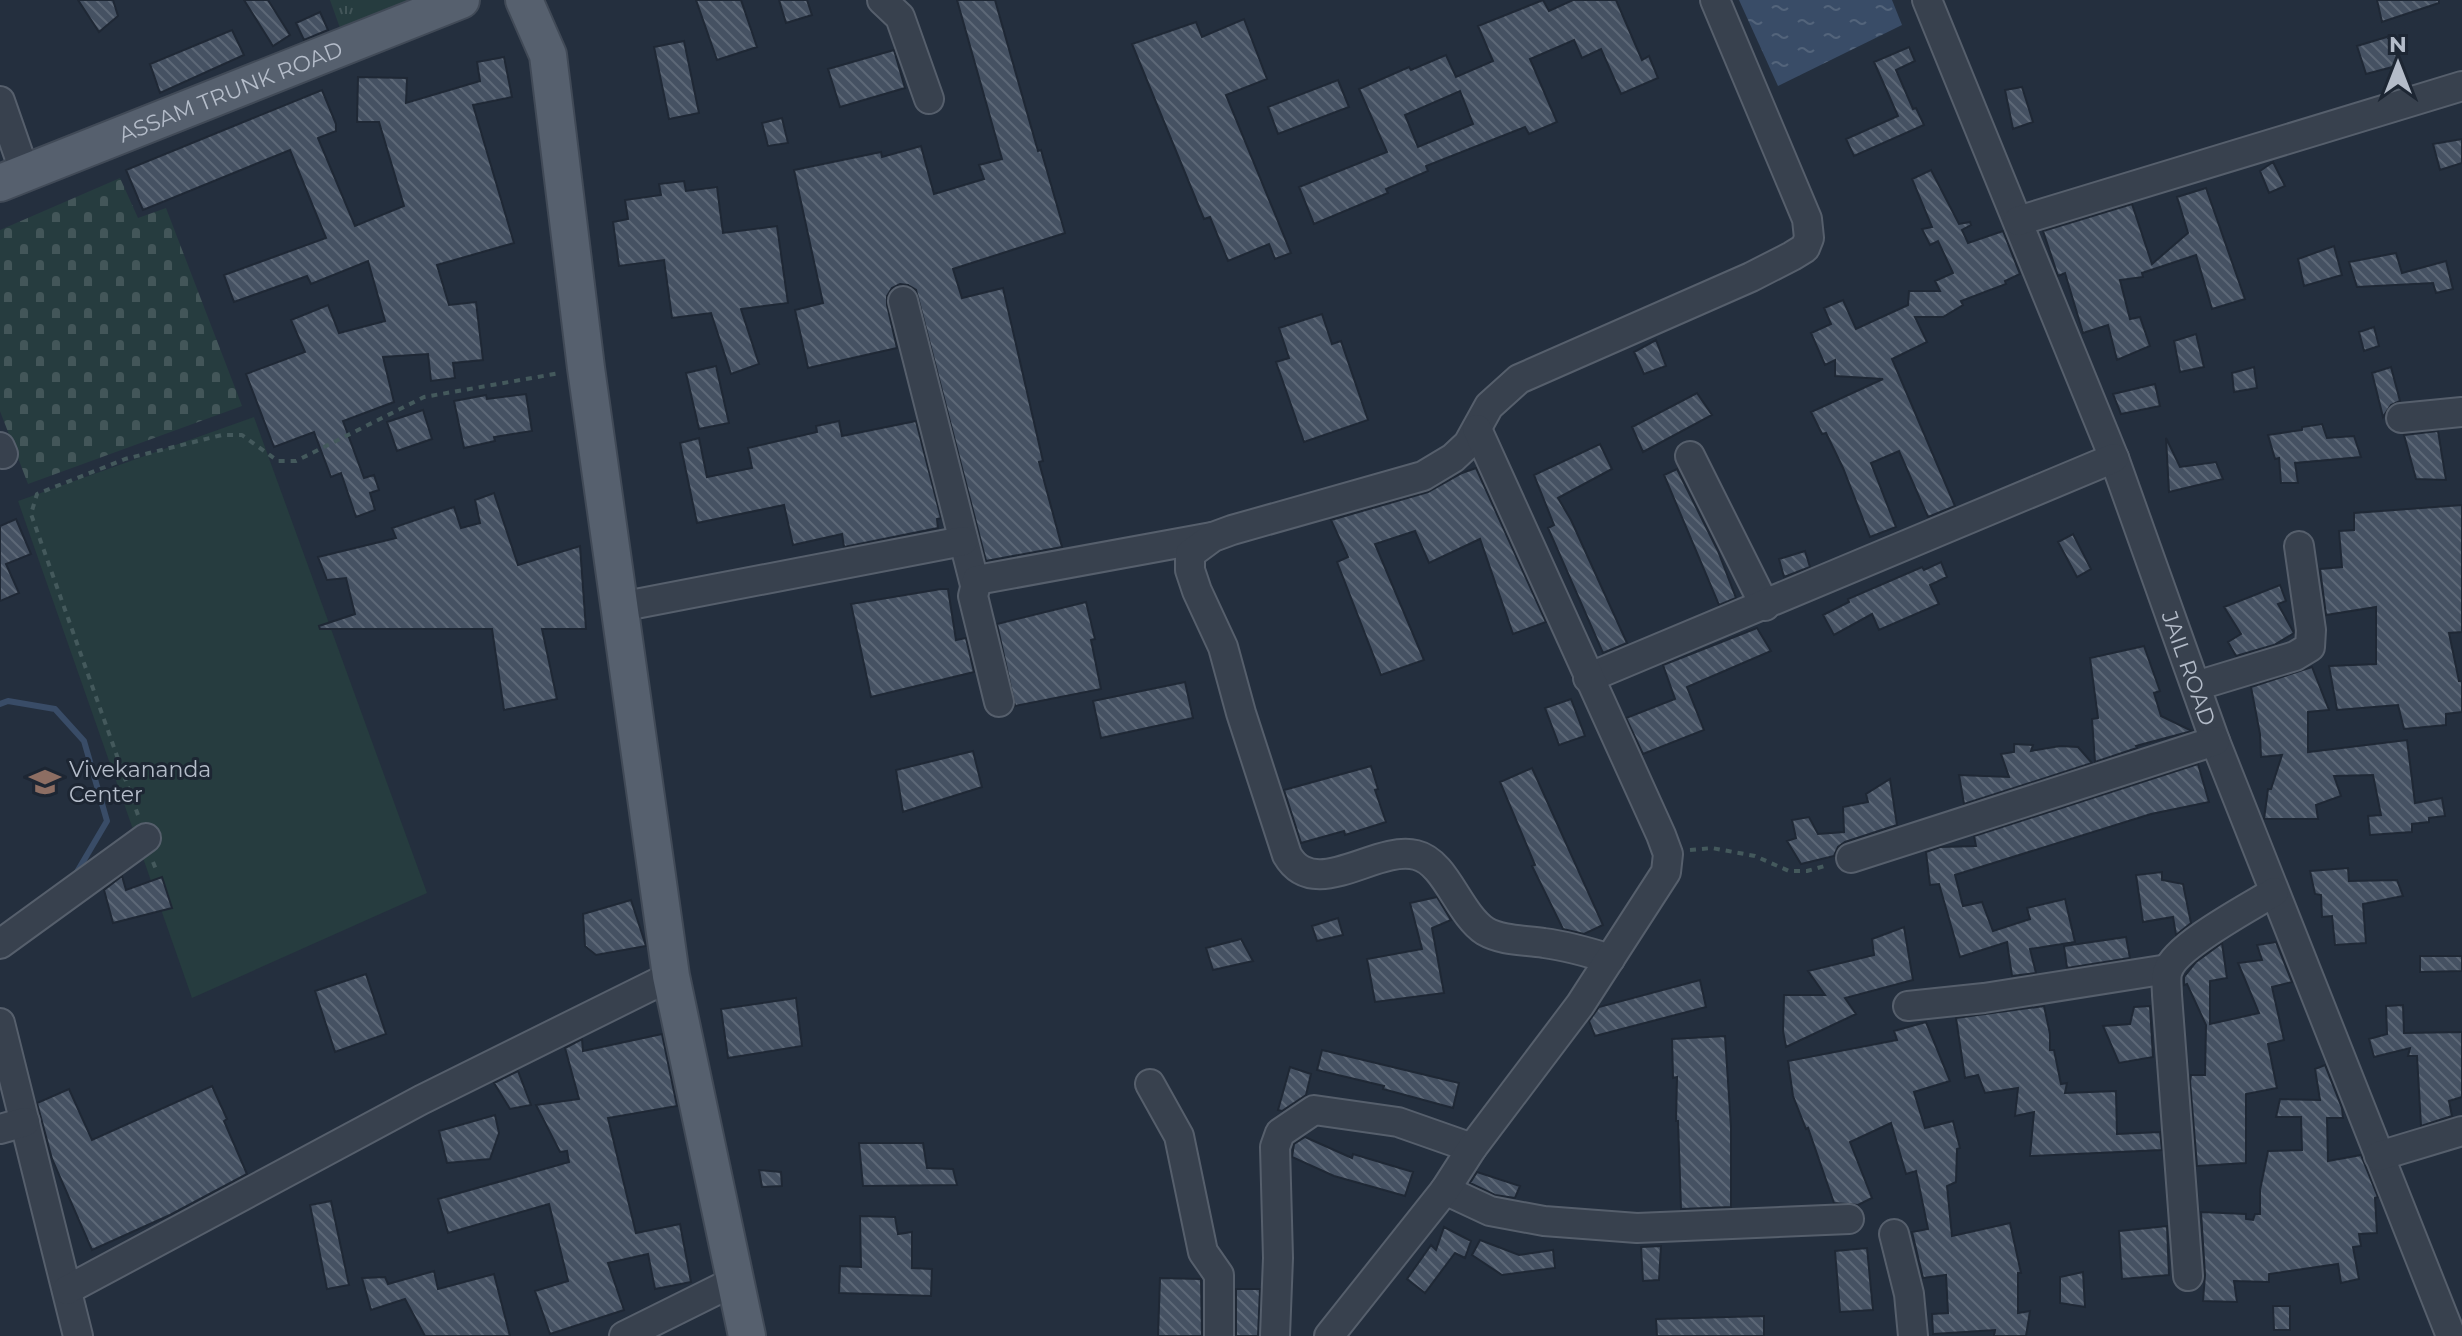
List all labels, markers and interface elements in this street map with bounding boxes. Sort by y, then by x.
north arrow [2358,24,2438,104]
text: N [2389,31,2407,58]
street label: ASSAM TRUNK ROAD [115,35,346,148]
street label: JAIL ROAD [2156,606,2222,729]
place label: Vivekananda Center [69,756,211,808]
school or university icon: Vivekananda Center [28,765,62,799]

